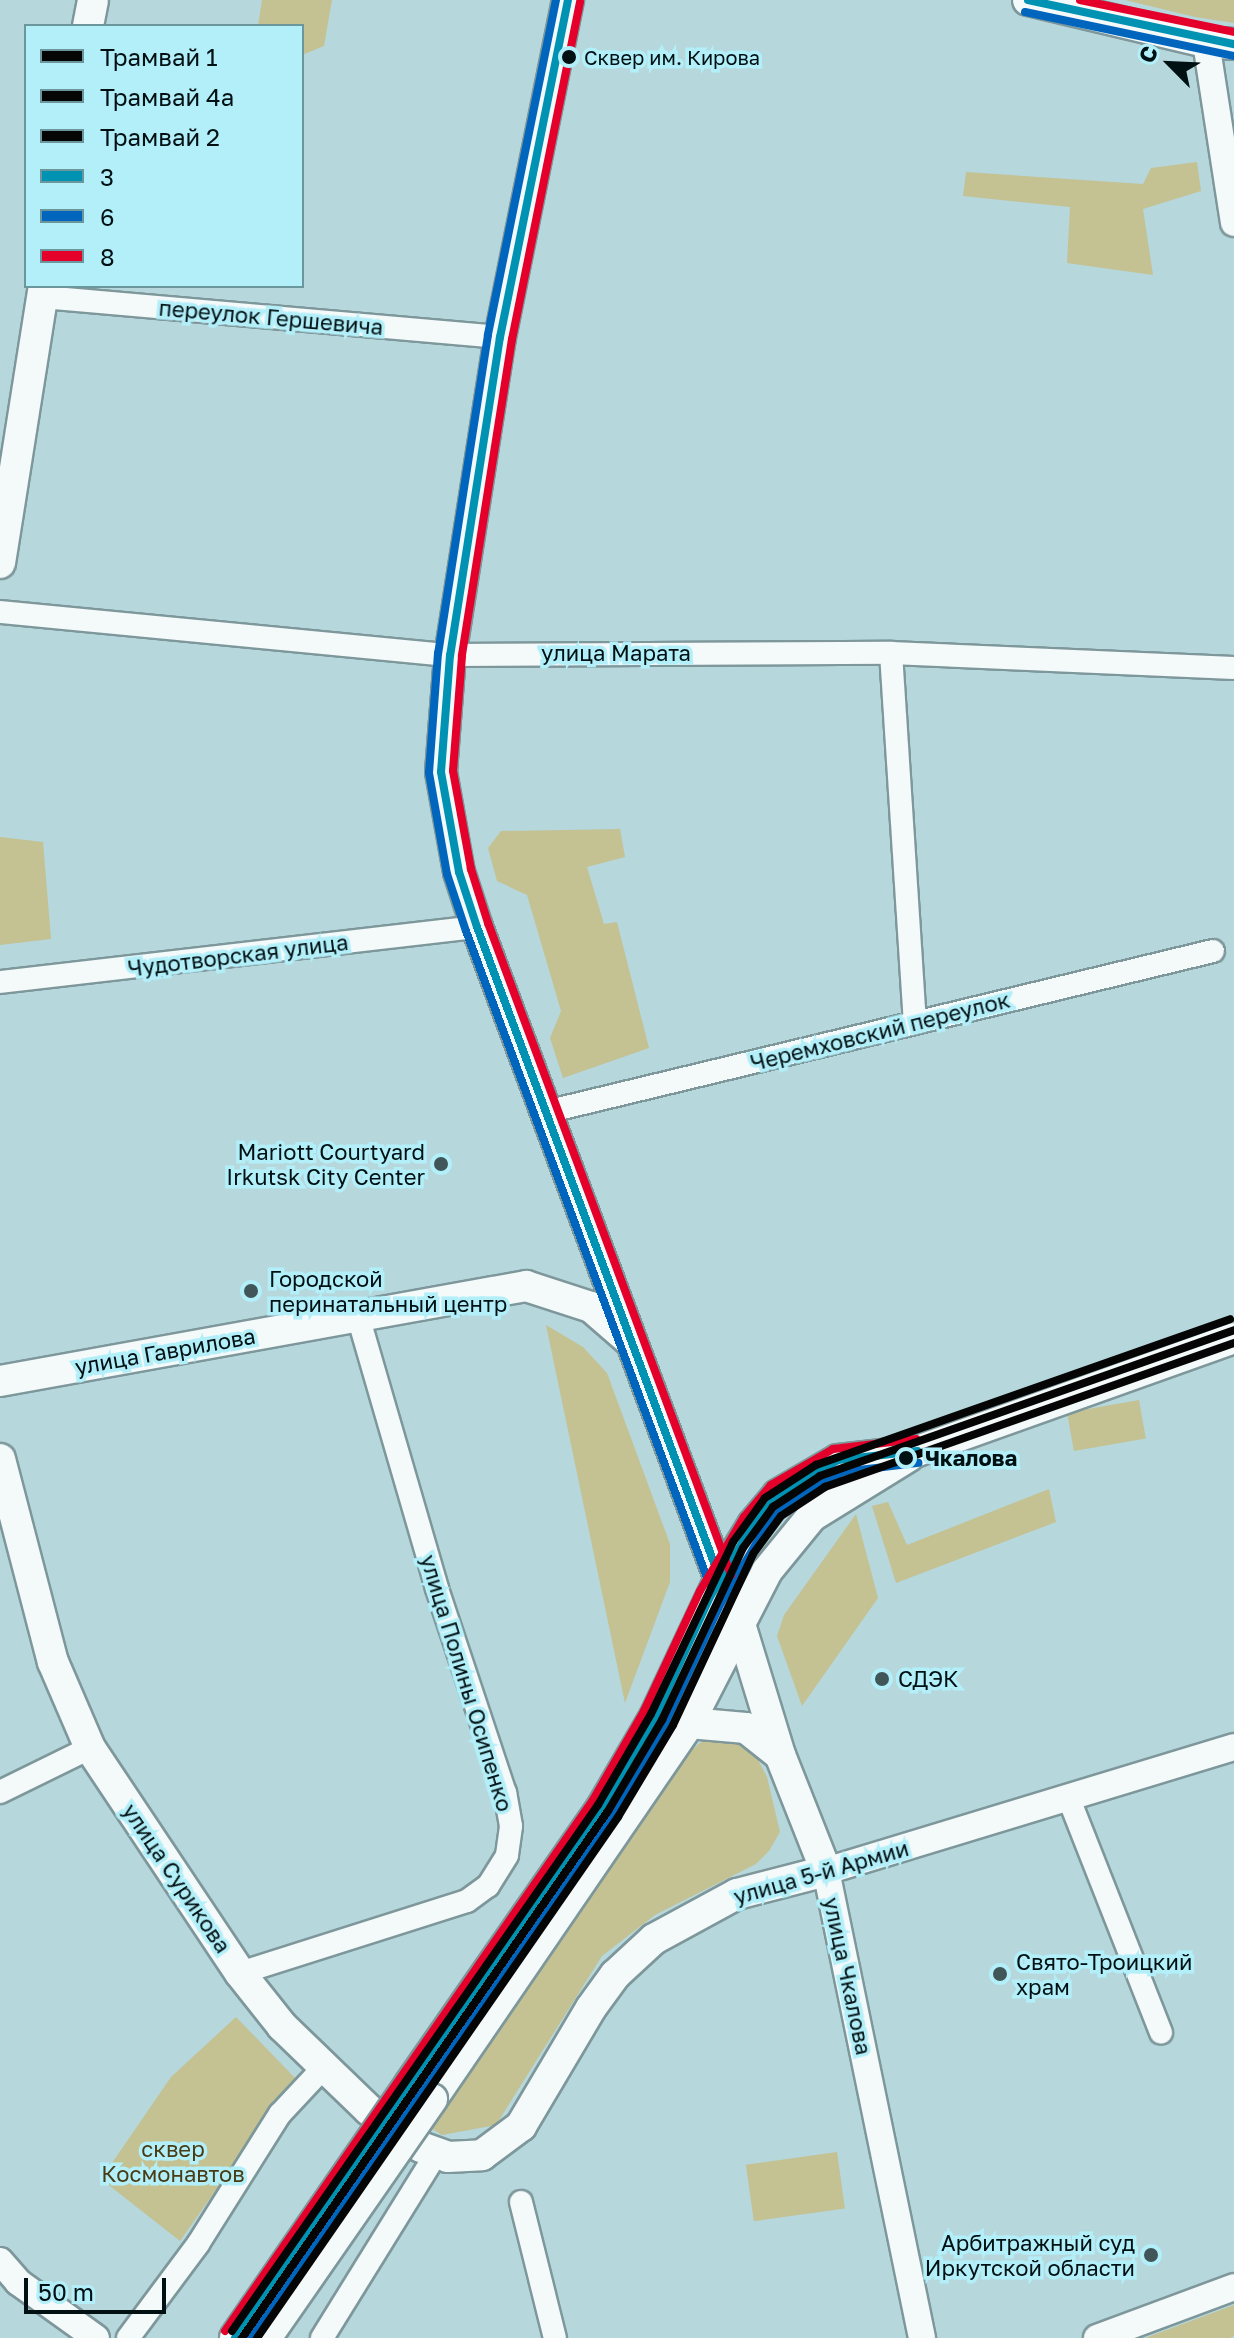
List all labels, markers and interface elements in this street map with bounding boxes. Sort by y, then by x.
legend [24,24,304,288]
north arrow [1130,24,1210,104]
text: С [1132,41,1163,67]
text: Трамвай 1 [100,42,218,71]
place label: Сквер им. Кирова [584,45,760,69]
marker: Сквер им. Кирова [561,49,577,65]
text: Трамвай 4a [100,82,234,111]
text: Трамвай 2 [100,122,220,151]
text: 3 [100,162,114,191]
text: 6 [100,202,115,231]
text: 8 [100,242,115,271]
street label: переулок Гершевича [158,294,384,340]
street label: улица Марата [541,640,691,666]
street label: Чудотворская улица [126,928,350,982]
street label: Черемховский переулок [748,986,1012,1076]
place label: Mariott Courtyard Irkutsk City Center [226,1138,425,1190]
marker: Mariott Courtyard Irkutsk City Center [432,1155,450,1173]
place label: Городской перинатальный центр [269,1265,507,1316]
marker: Городской перинатальный центр [240,1280,262,1302]
street label: улица Гаврилова [73,1322,257,1380]
place label: Чкалова [925,1445,1017,1471]
marker: Чкалова [894,1446,918,1470]
street label: улица Полины Осипенко [415,1551,519,1815]
place label: СДЭК [898,1666,958,1692]
marker: СДЭК [873,1670,891,1688]
street label: улица Сурикова [117,1798,237,1958]
street label: улица 5-й Армии [730,1834,912,1910]
street label: улица Чкалова [818,1895,878,2057]
place label: Свято-Троицкий храм [1016,1948,1192,2000]
marker: Свято-Троицкий храм [991,1965,1009,1983]
park label: сквер Космонавтов [101,2135,245,2186]
place label: Арбитражный суд Иркутской области [925,2229,1135,2280]
marker: Арбитражный суд Иркутской области [1142,2246,1160,2264]
scale bar [28,2262,170,2312]
text: 50 m [38,2277,94,2306]

